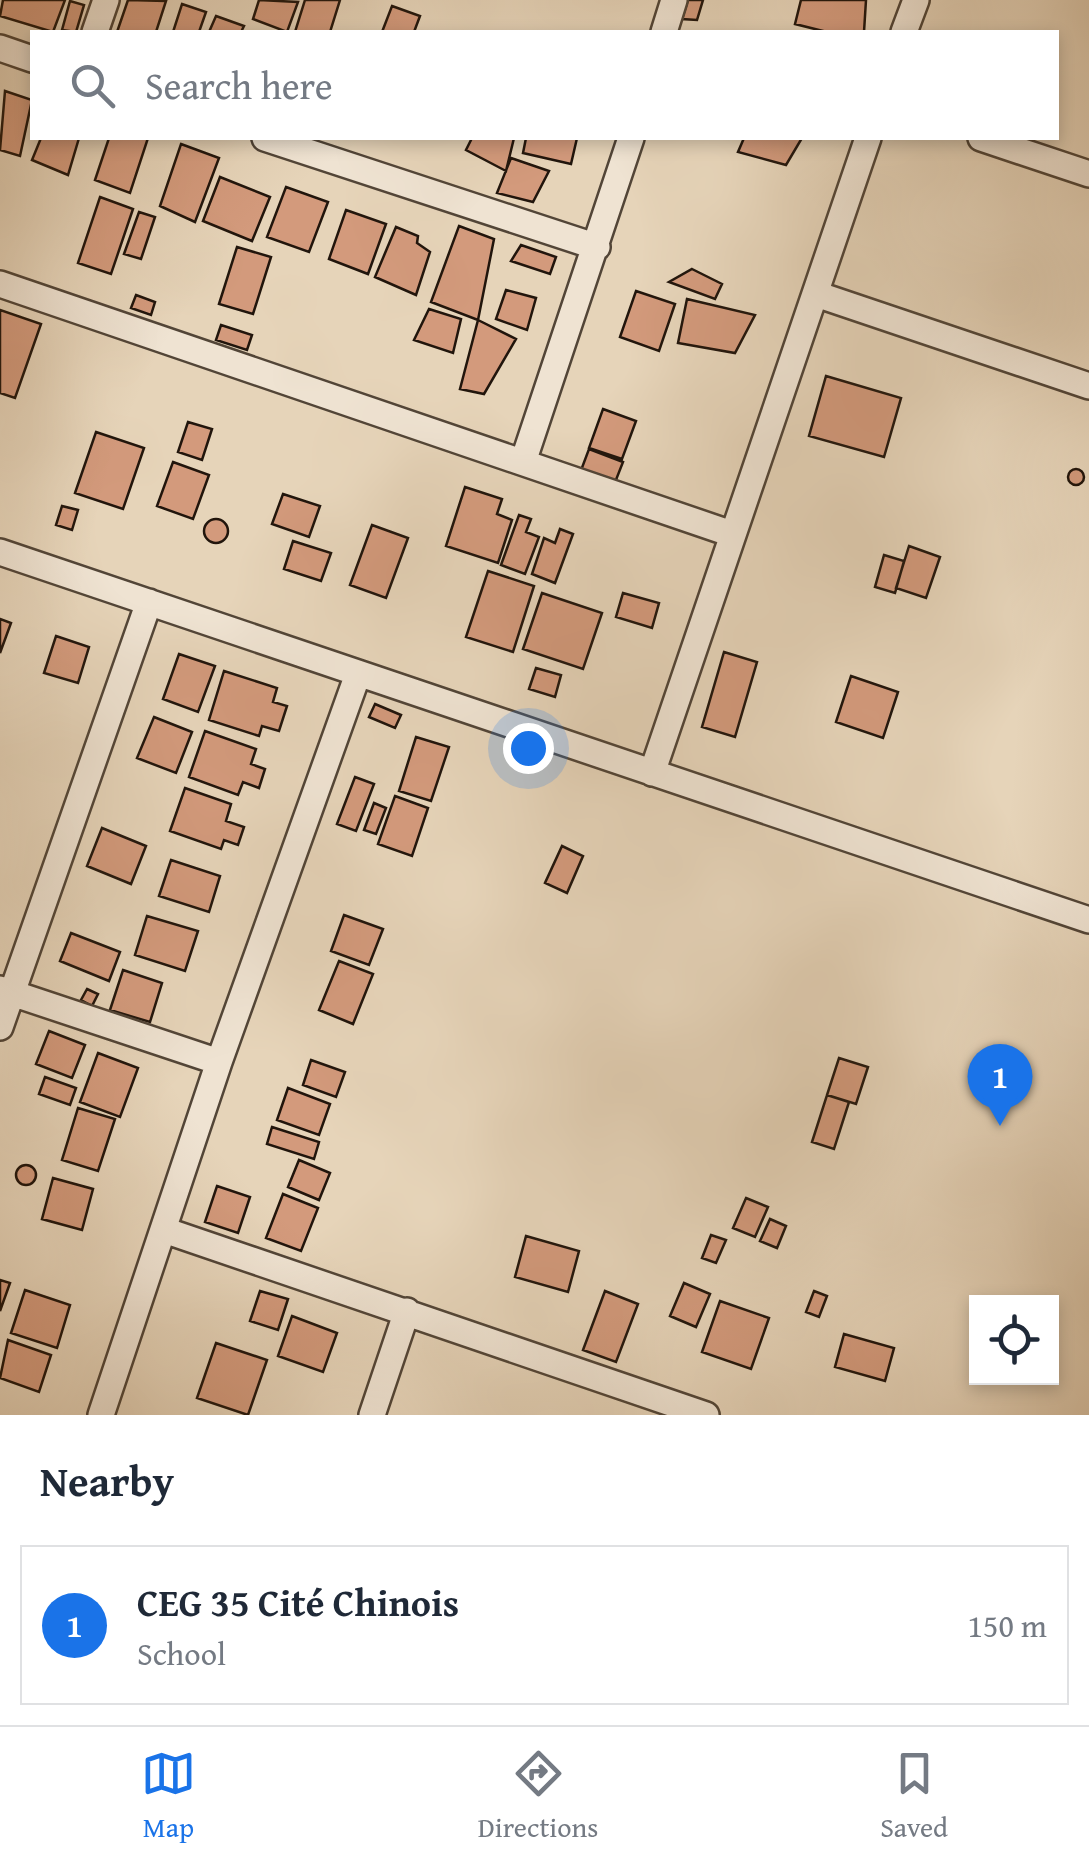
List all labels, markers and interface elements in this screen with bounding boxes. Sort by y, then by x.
search box [30,30,1059,140]
text: Search here [145,57,333,113]
icon: search [65,58,120,113]
your location [503,723,554,774]
pin: 1 [968,1044,1032,1126]
map controls [969,1295,1059,1385]
button: locate [969,1295,1059,1385]
text: Nearby [40,1450,174,1511]
text: CEG 35 Cité Chinois [137,1574,459,1630]
text: 1 [66,1602,83,1649]
text: 150 m [968,1602,1047,1649]
text: School [137,1630,226,1677]
tab: Map [141,1746,196,1847]
tab: Directions [478,1746,598,1847]
tab: Saved [880,1746,948,1847]

